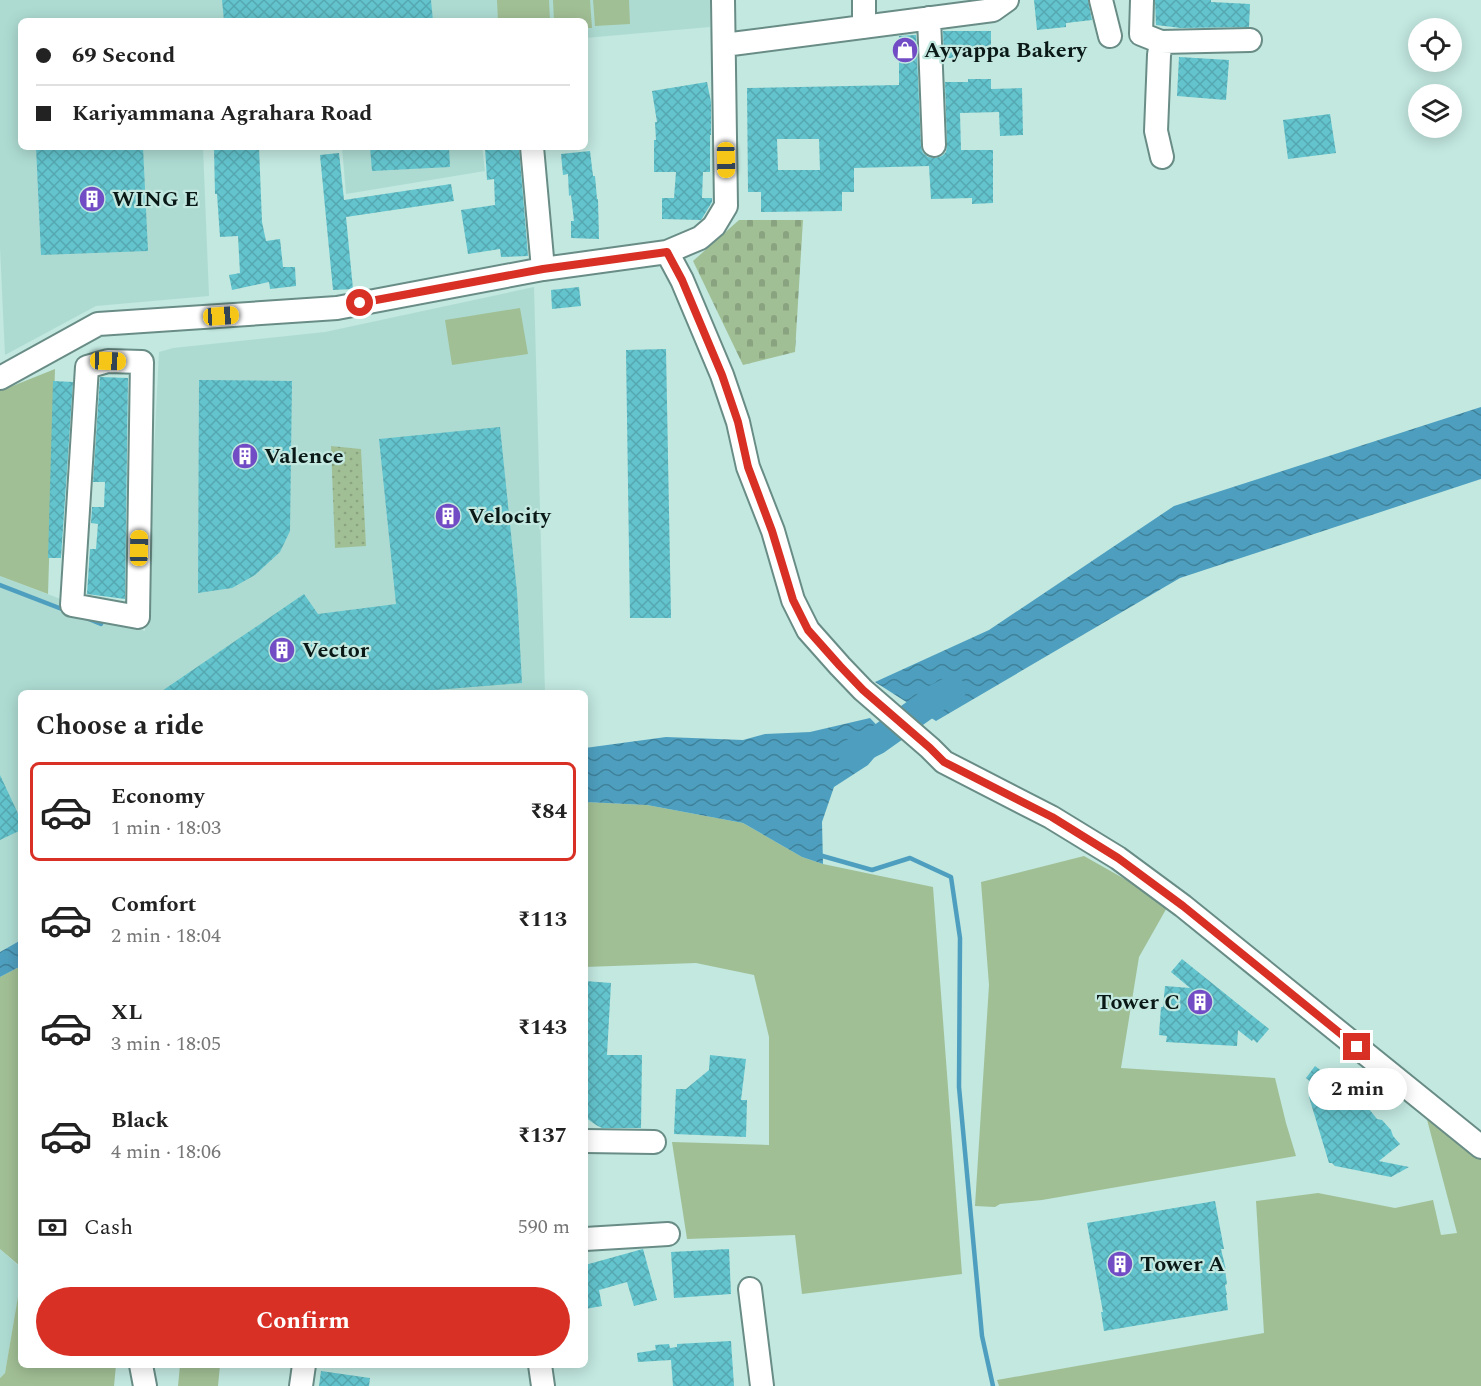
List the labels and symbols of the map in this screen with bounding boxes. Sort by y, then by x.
place label: Ayyappa Bakery [924,34,1088,67]
shop icon: Ayyappa Bakery [890,35,920,65]
car [717,142,735,178]
place label: WING E [112,183,199,216]
building icon: WING E [77,184,107,214]
route start [346,289,373,316]
car [202,306,240,326]
car [90,351,126,371]
place label: Valence [264,440,344,473]
building icon: Valence [230,441,260,471]
place label: Velocity [468,500,552,533]
building icon: Velocity [433,501,463,531]
car [130,530,148,566]
place label: Vector [302,634,370,667]
building icon: Vector [267,635,297,665]
place label: Tower C [1096,986,1180,1019]
building icon: Tower C [1185,987,1215,1017]
route end [1343,1033,1370,1060]
callout: 2 min [1308,1068,1406,1110]
place label: Tower A [1140,1248,1225,1281]
building icon: Tower A [1105,1249,1135,1279]

